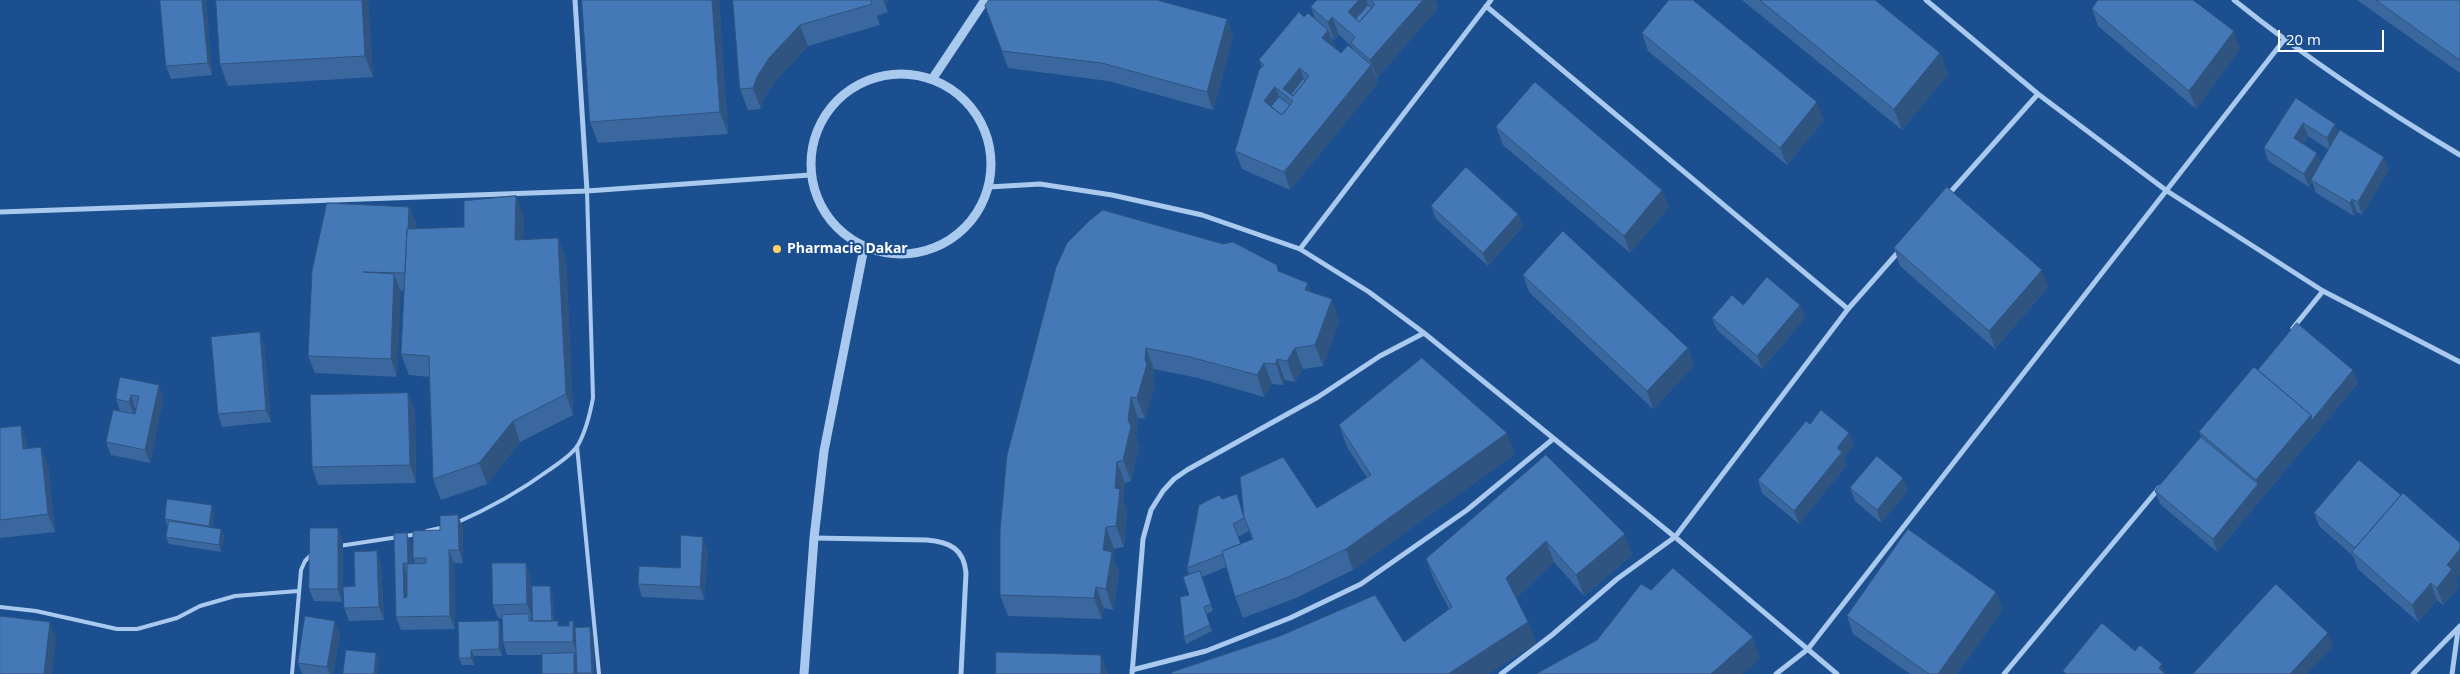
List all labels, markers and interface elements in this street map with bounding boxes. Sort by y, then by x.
scale bar [2280,20,2386,52]
text: 20 m [2286,29,2321,49]
place label: Pharmacie Dakar [787,241,908,257]
marker: Pharmacie Dakar [771,243,783,255]

